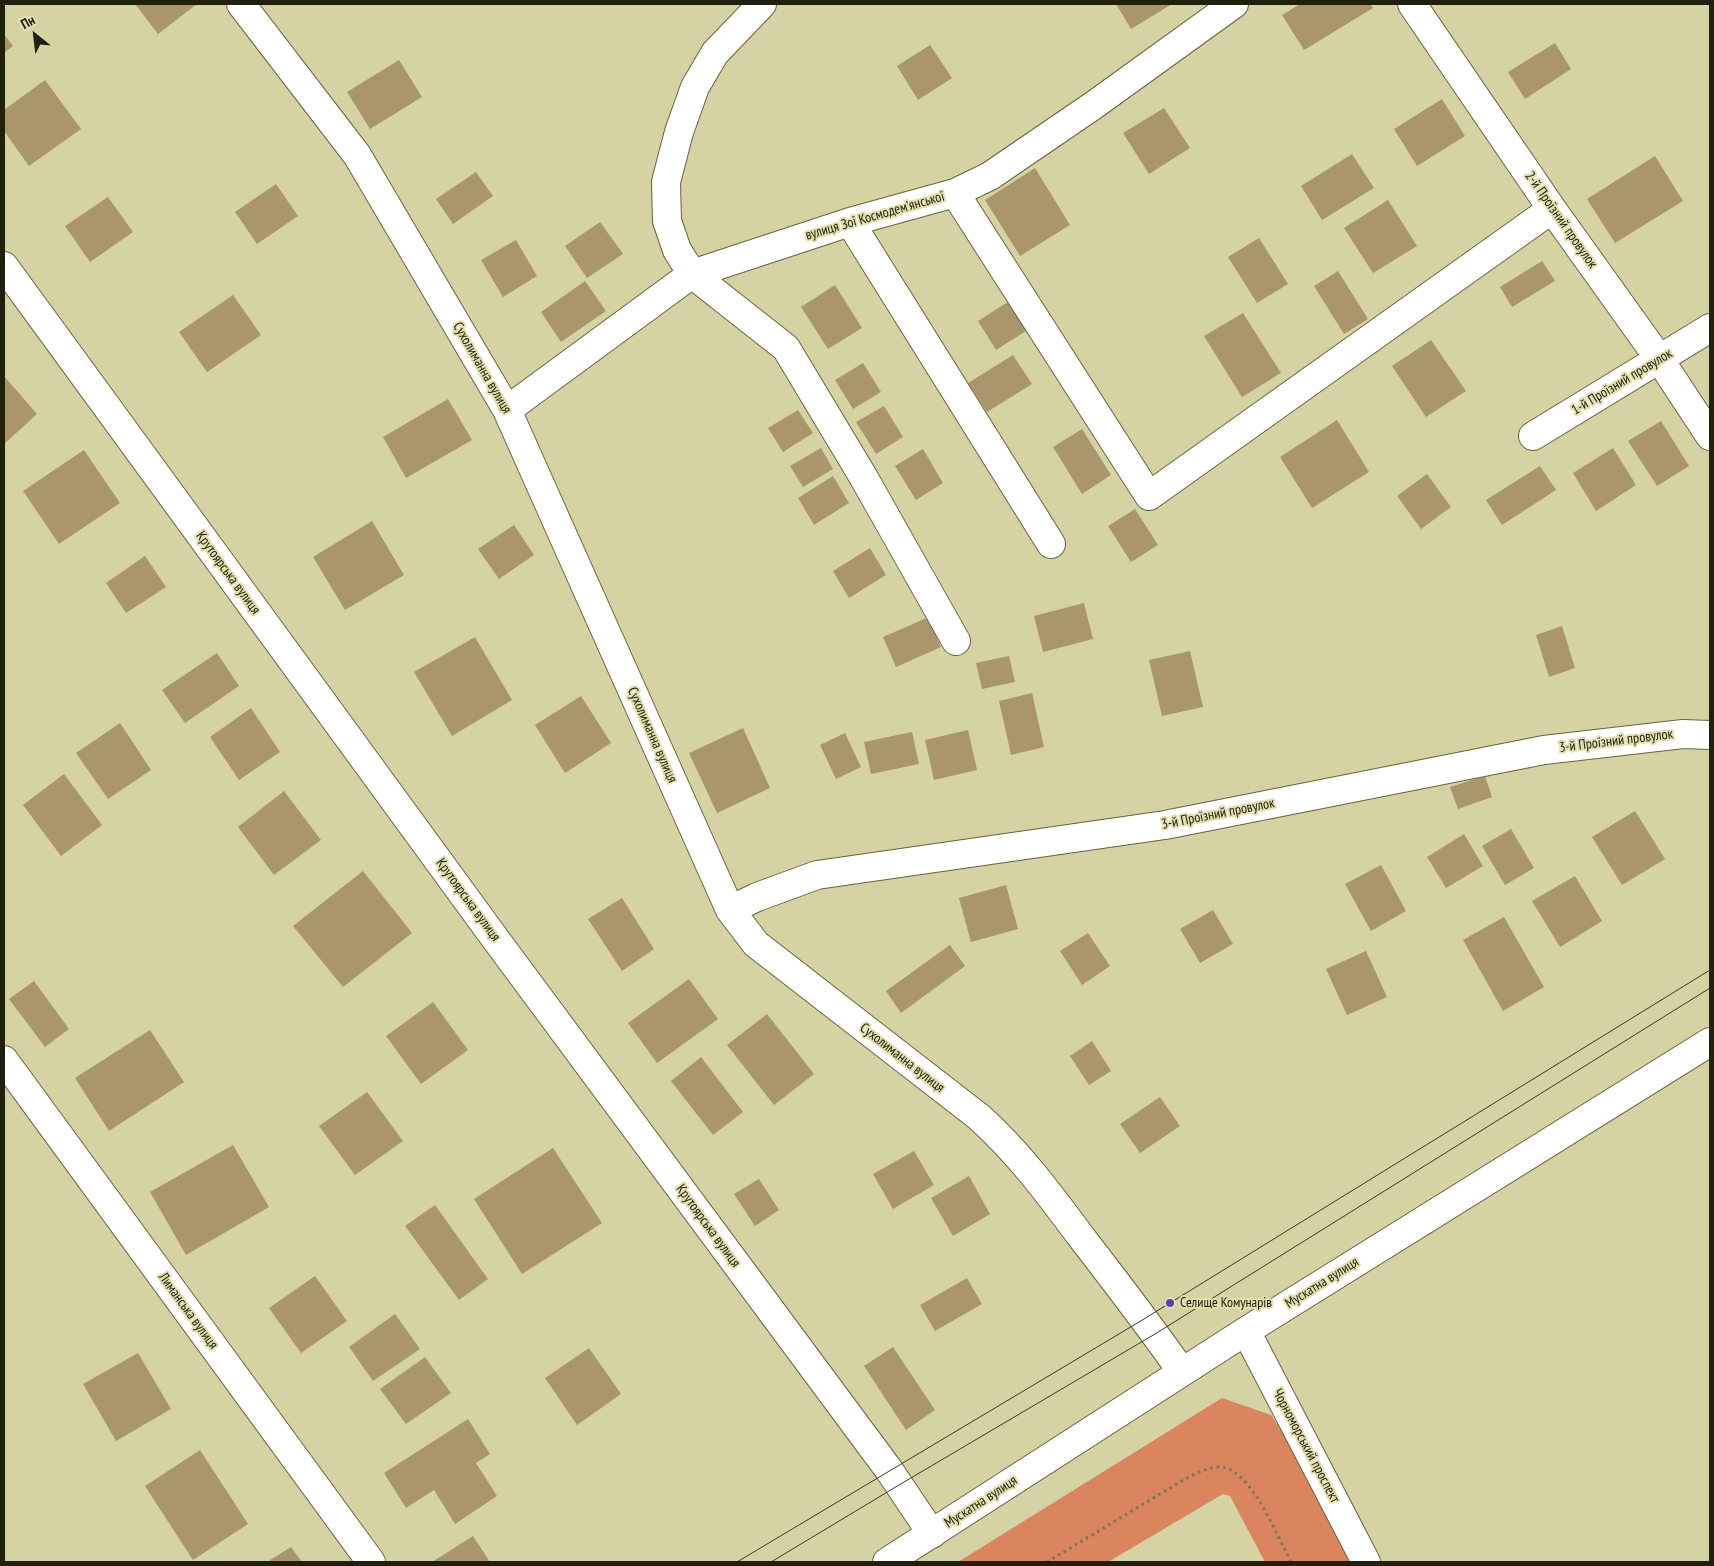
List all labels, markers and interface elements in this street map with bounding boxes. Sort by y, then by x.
north arrow [10,10,60,60]
text: Пн [17,11,38,33]
street label: 2-й Проїзний провулок [1521,168,1601,272]
street label: вулиця Зої Космодемʼянської [804,188,946,244]
street label: Сухолиманна вулиця [449,319,515,417]
street label: 1-й Проїзний провулок [1569,345,1675,419]
street label: Крутоярська вулиця [192,528,264,618]
street label: Сухолиманна вулиця [623,685,681,785]
street label: 3-й Проїзний провулок [1558,726,1674,756]
street label: 3-й Проїзний провулок [1160,795,1276,833]
street label: Крутоярська вулиця [432,855,504,945]
street label: Сухолиманна вулиця [856,1020,948,1096]
street label: Крутоярська вулиця [672,1181,744,1271]
street label: Мускатна вулиця [1282,1254,1362,1312]
street label: Лиманська вулиця [155,1269,221,1353]
place label: Селище Комунарів [1180,1295,1272,1311]
marker: Селище Комунарів [1164,1297,1176,1309]
street label: Чорноморський проспект [1269,1386,1343,1506]
street label: Мускатна вулиця [941,1472,1021,1532]

